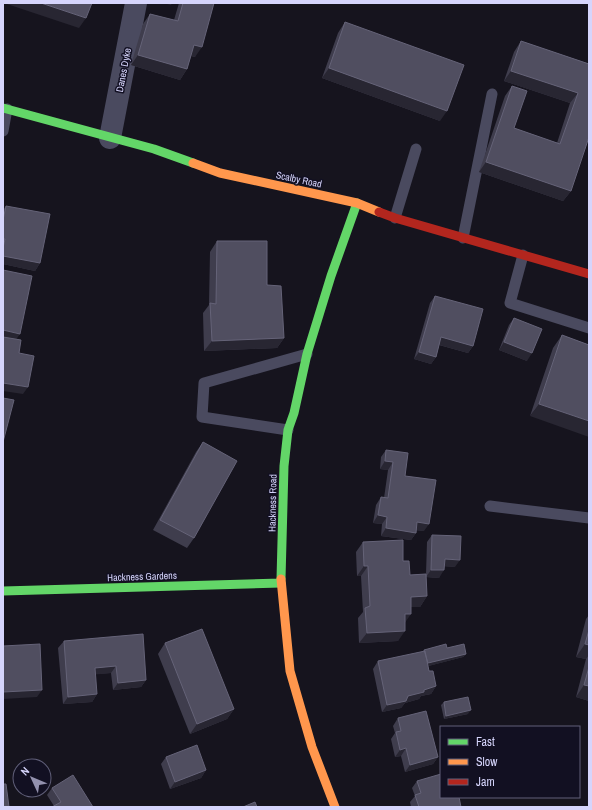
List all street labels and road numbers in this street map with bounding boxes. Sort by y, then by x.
street label: Danes Dyke [113,47,134,93]
street label: Scalby Road [275,168,323,191]
street label: Hackness Road [265,474,280,532]
street label: Hackness Gardens [107,569,177,584]

